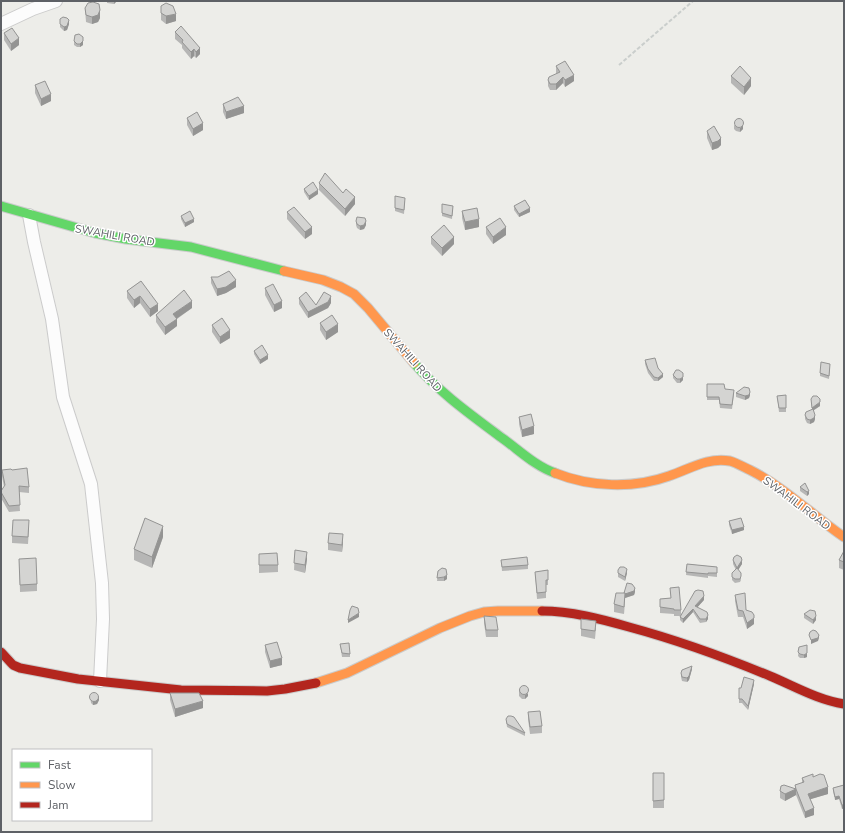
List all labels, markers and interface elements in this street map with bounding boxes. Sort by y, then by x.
street label: SWAHILI ROAD [74,221,156,250]
street label: SWAHILI ROAD [380,325,445,395]
street label: SWAHILI ROAD [760,473,833,534]
legend [12,749,152,821]
text: Fast [48,757,71,773]
text: Slow [48,777,76,793]
text: Jam [47,797,69,813]

